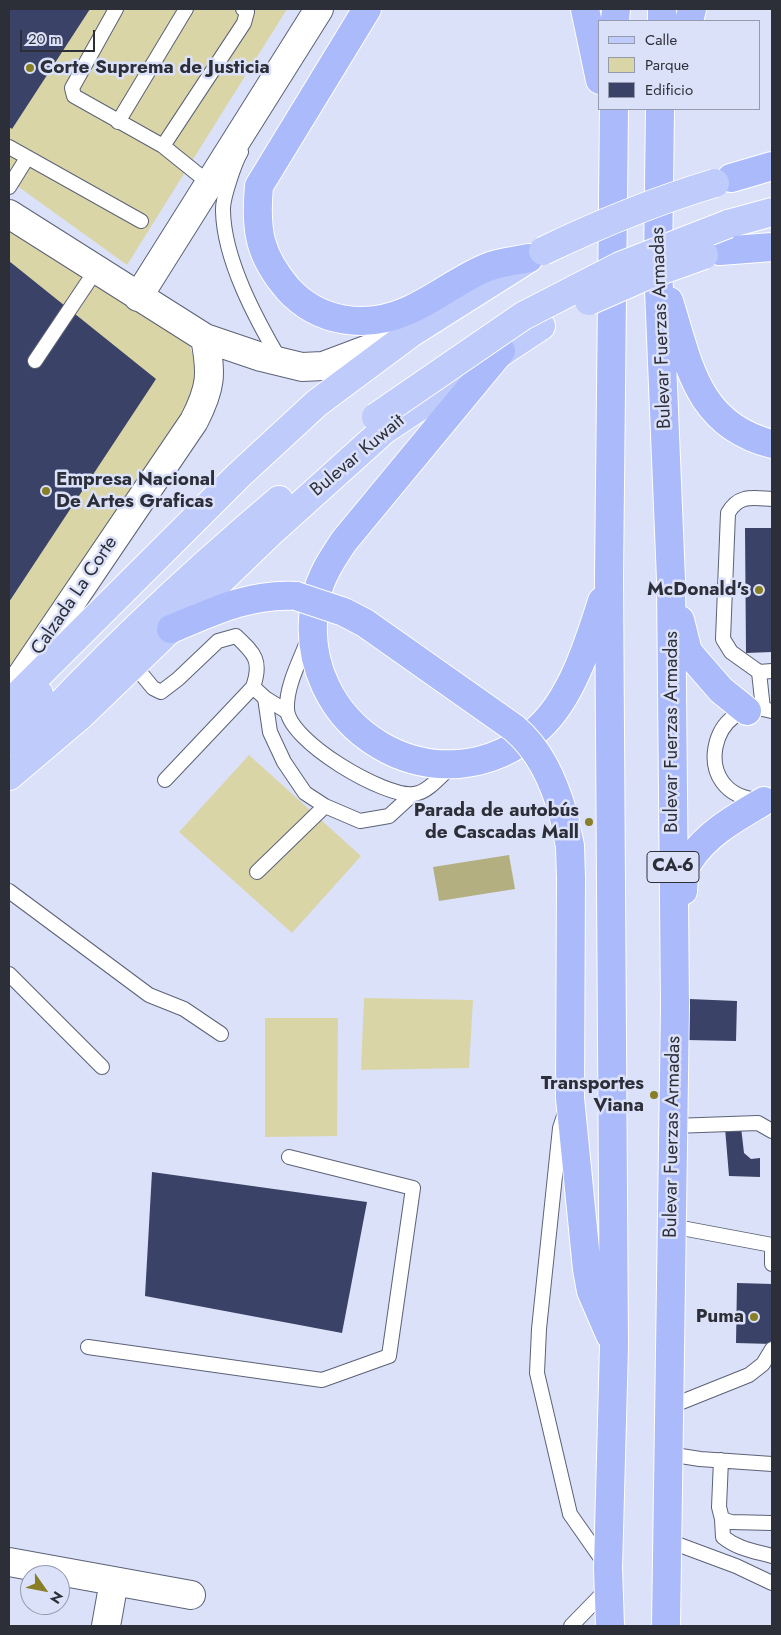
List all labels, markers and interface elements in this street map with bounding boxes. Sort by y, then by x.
scale bar [22,20,98,52]
legend [598,20,761,110]
text: 20 m [28,28,62,50]
text: Calle [645,29,677,51]
text: Parque [645,54,689,76]
place label: Corte Suprema de Justicia [40,57,270,79]
marker: Corte Suprema de Justicia [24,62,36,74]
text: Edificio [645,79,693,101]
street label: Bulevar Fuerzas Armadas [647,227,677,429]
street label: Bulevar Kuwait [306,410,410,502]
place label: Empresa Nacional De Artes Graficas [56,469,215,513]
marker: Empresa Nacional De Artes Graficas [40,485,52,497]
street label: Calzada La Corte [27,533,123,659]
place label: McDonald's [647,579,749,601]
marker: McDonald's [753,584,765,596]
street label: Bulevar Fuerzas Armadas [661,631,683,833]
place label: Parada de autobús de Cascadas Mall [414,800,579,844]
marker: Parada de autobús de Cascadas Mall [583,816,595,828]
road number: CA-6 [647,852,699,882]
street label: Bulevar Fuerzas Armadas [660,1036,686,1238]
place label: Transportes Viana [541,1073,644,1117]
marker: Transportes Viana [648,1089,660,1101]
place label: Puma [696,1306,744,1328]
marker: Puma [748,1311,760,1323]
north arrow [20,1565,70,1615]
text: N [45,1588,68,1608]

